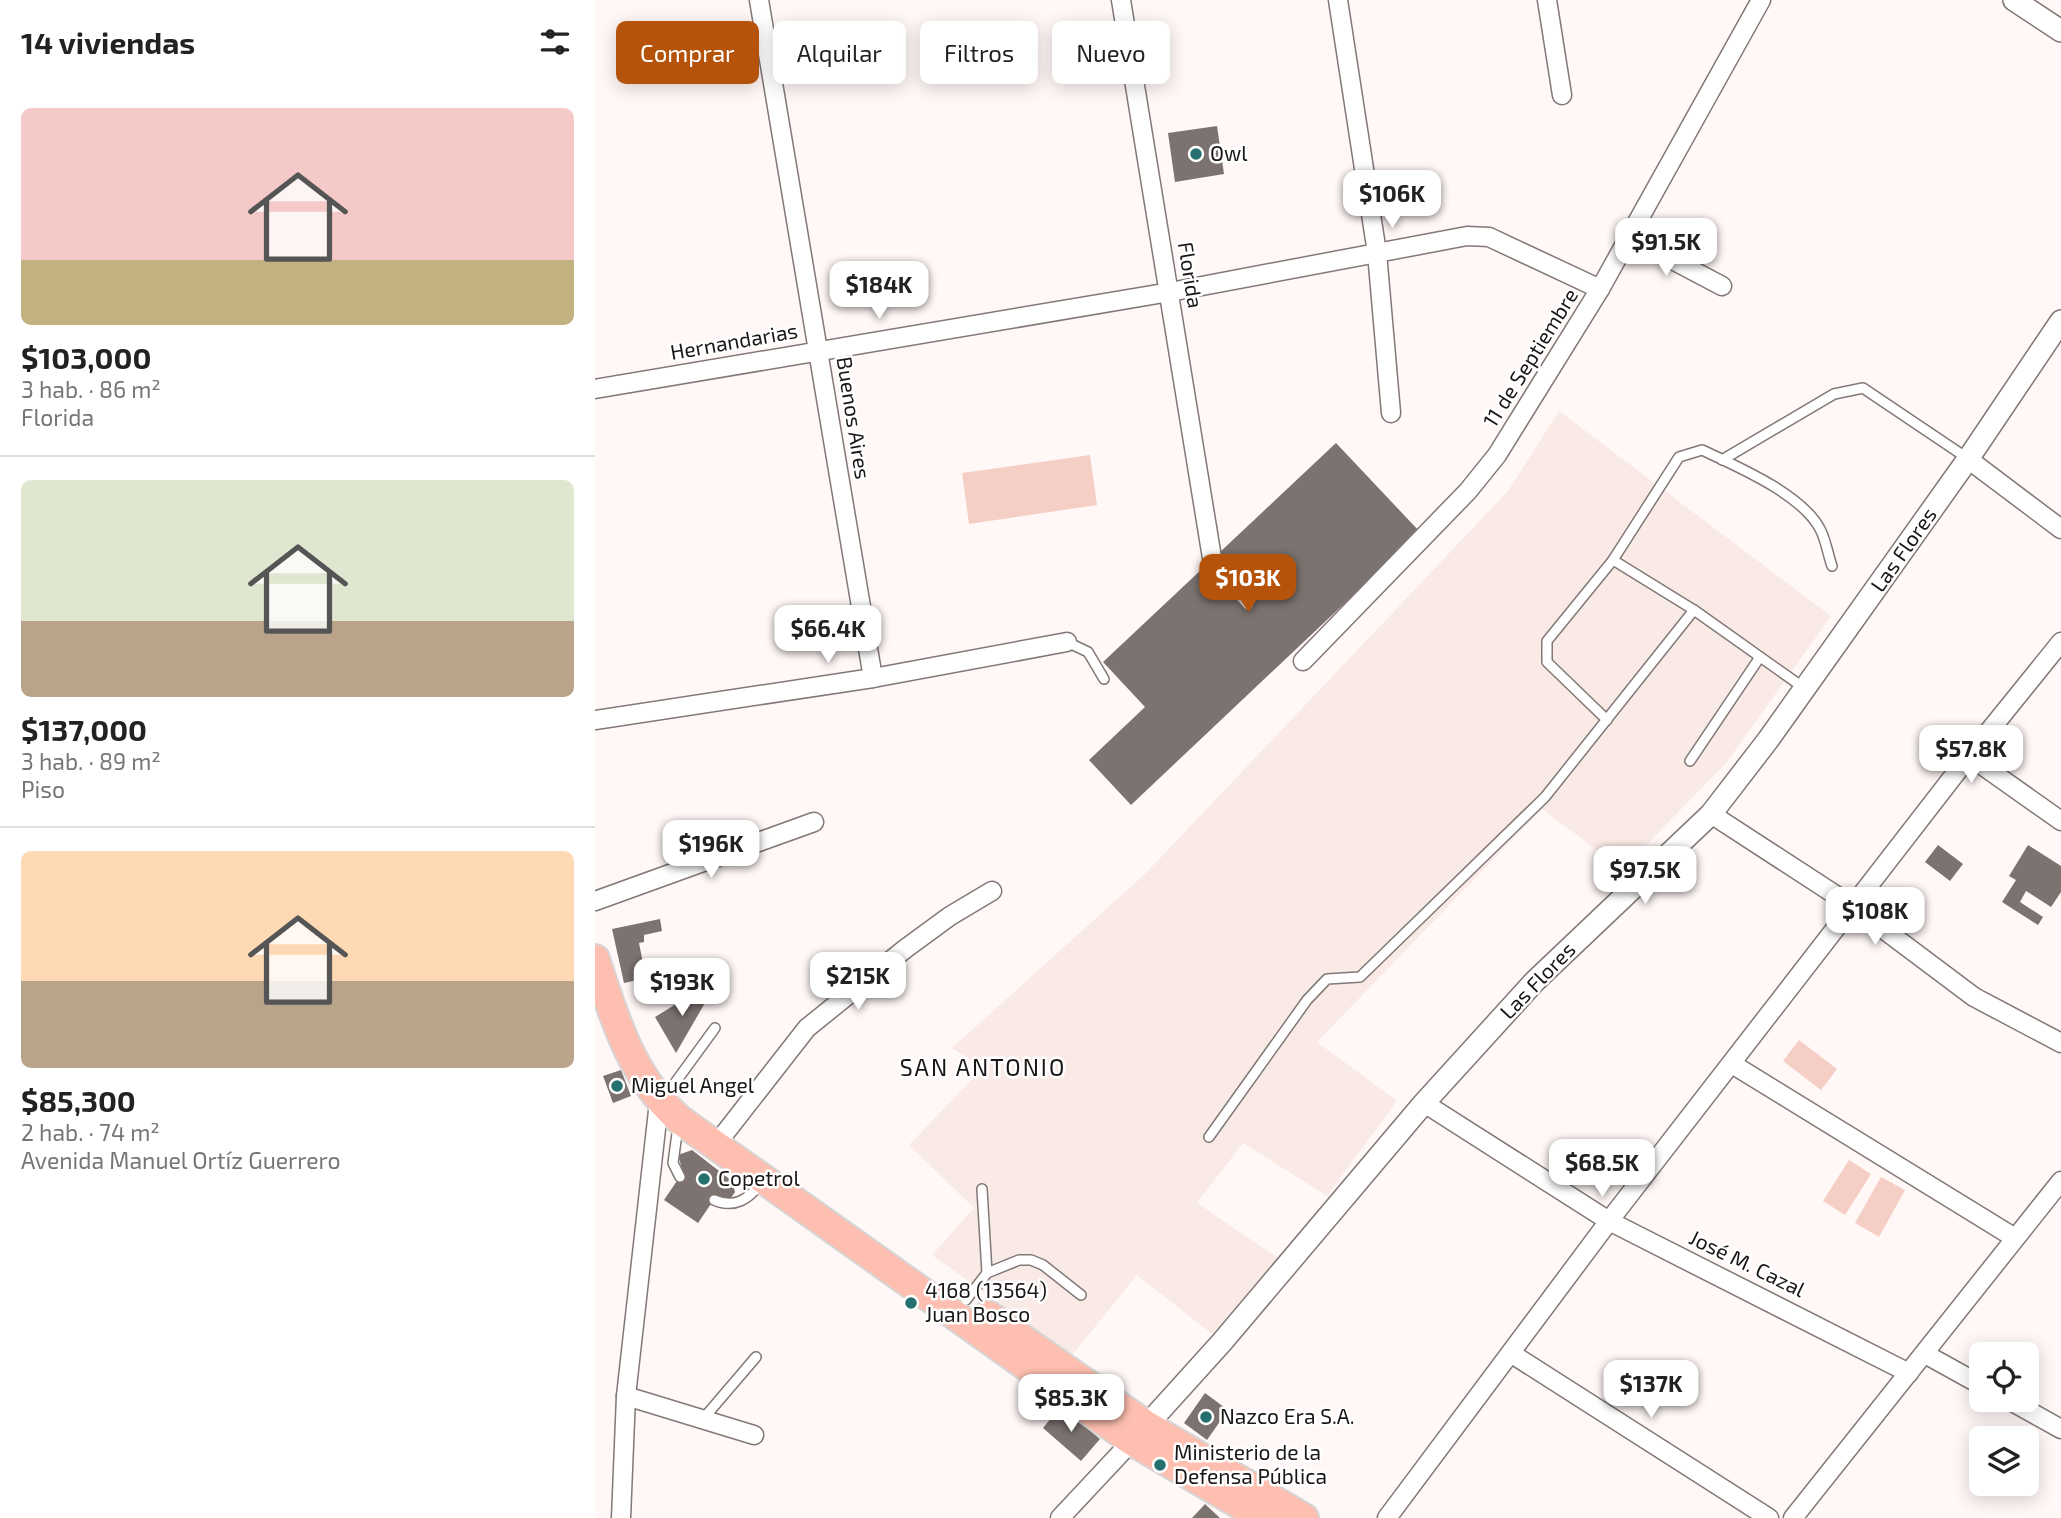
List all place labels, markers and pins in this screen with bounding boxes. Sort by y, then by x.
place label: Owl [1210,140,1248,165]
marker: Owl [1188,146,1204,162]
pin: $106K [1343,170,1441,230]
pin: $91.5K [1609,218,1723,278]
pin: $184K [830,262,928,321]
pin: $103K [1199,554,1297,614]
pin: $66.4K [771,606,885,665]
pin: $57.8K [1914,726,2028,785]
pin: $196K [662,820,760,880]
pin: $97.5K [1588,846,1702,906]
pin: $108K [1826,888,1924,947]
pin: $215K [809,953,907,1012]
pin: $193K [633,958,731,1018]
place label: Miguel Angel [631,1072,755,1097]
marker: Miguel Angel [609,1078,625,1094]
pin: $68.5K [1545,1140,1659,1199]
place label: Copetrol [718,1165,800,1190]
marker: Copetrol [696,1171,712,1187]
place label: 4168 (13564) Juan Bosco [925,1277,1047,1326]
marker: 4168 (13564) Juan Bosco [903,1295,919,1311]
pin: $137K [1602,1360,1700,1420]
pin: $85.3K [1014,1374,1128,1434]
place label: Nazco Era S.A. [1220,1403,1355,1428]
marker: Nazco Era S.A. [1198,1409,1214,1425]
place label: Ministerio de la Defensa Pública [1174,1439,1327,1488]
marker: Ministerio de la Defensa Pública [1152,1457,1168,1473]

